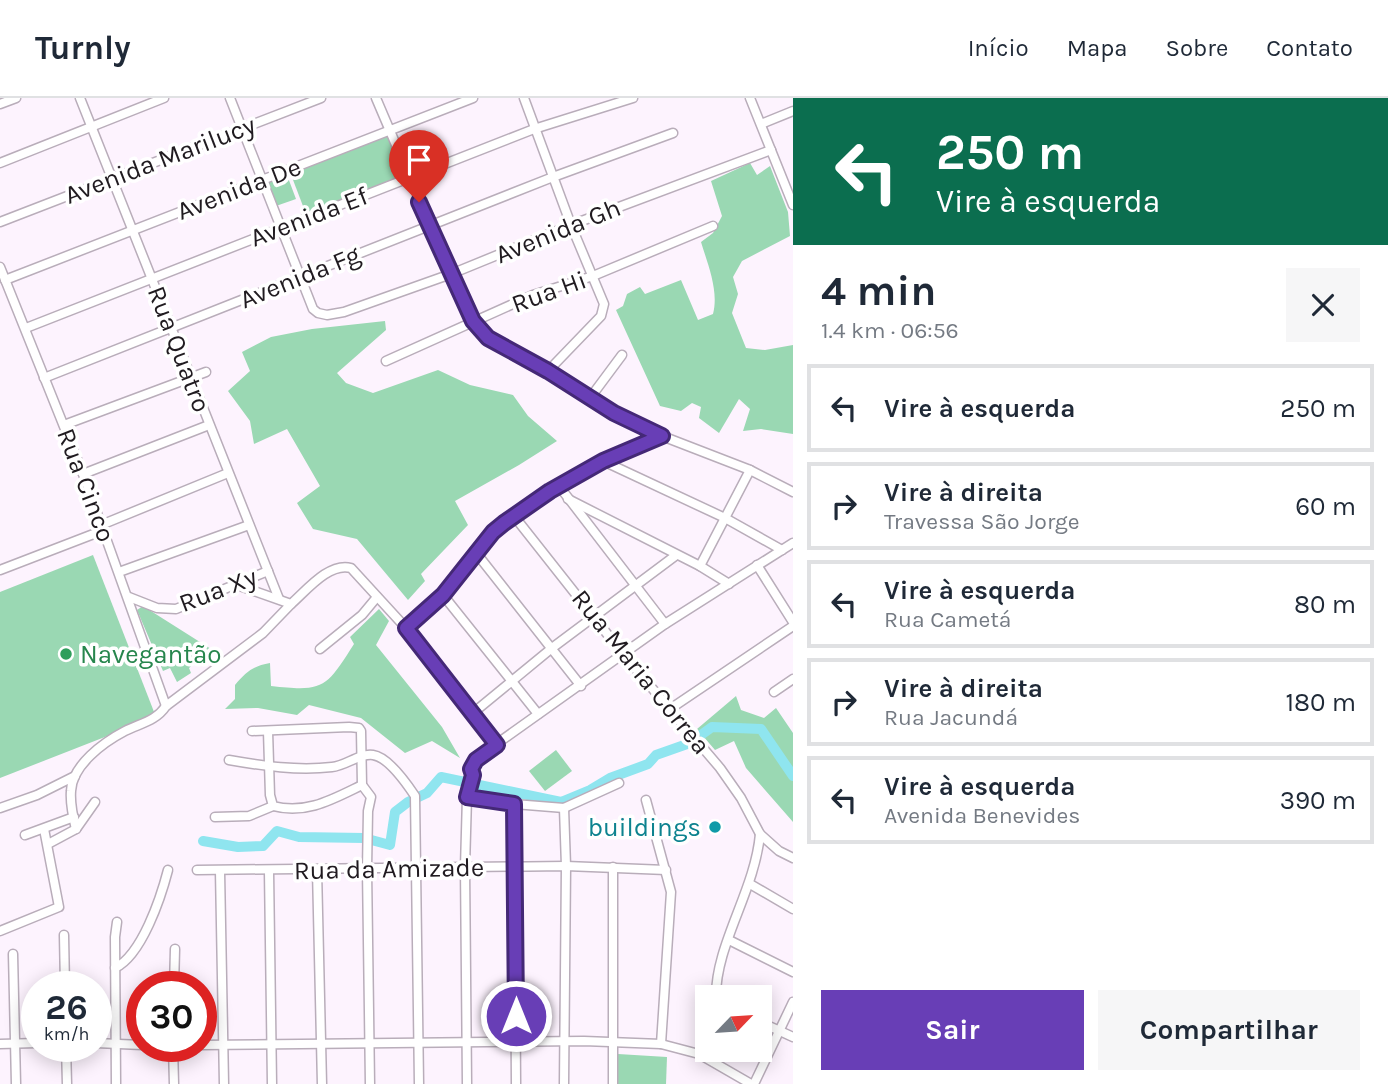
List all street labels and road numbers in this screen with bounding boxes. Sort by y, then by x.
street label: Avenida Marilucy [60,109,260,211]
street label: Avenida De [172,151,306,227]
street label: Avenida Ef [246,180,373,254]
street label: Avenida Gh [491,192,625,270]
street label: Avenida Fg [235,239,365,315]
street label: Rua Hi [507,264,591,320]
street label: Rua Quatro [141,282,217,416]
street label: Rua Cinco [50,424,122,546]
street label: Rua Xy [175,561,261,619]
street label: Rua Maria Correa [565,583,717,761]
street label: Rua da Amizade [294,852,484,886]

